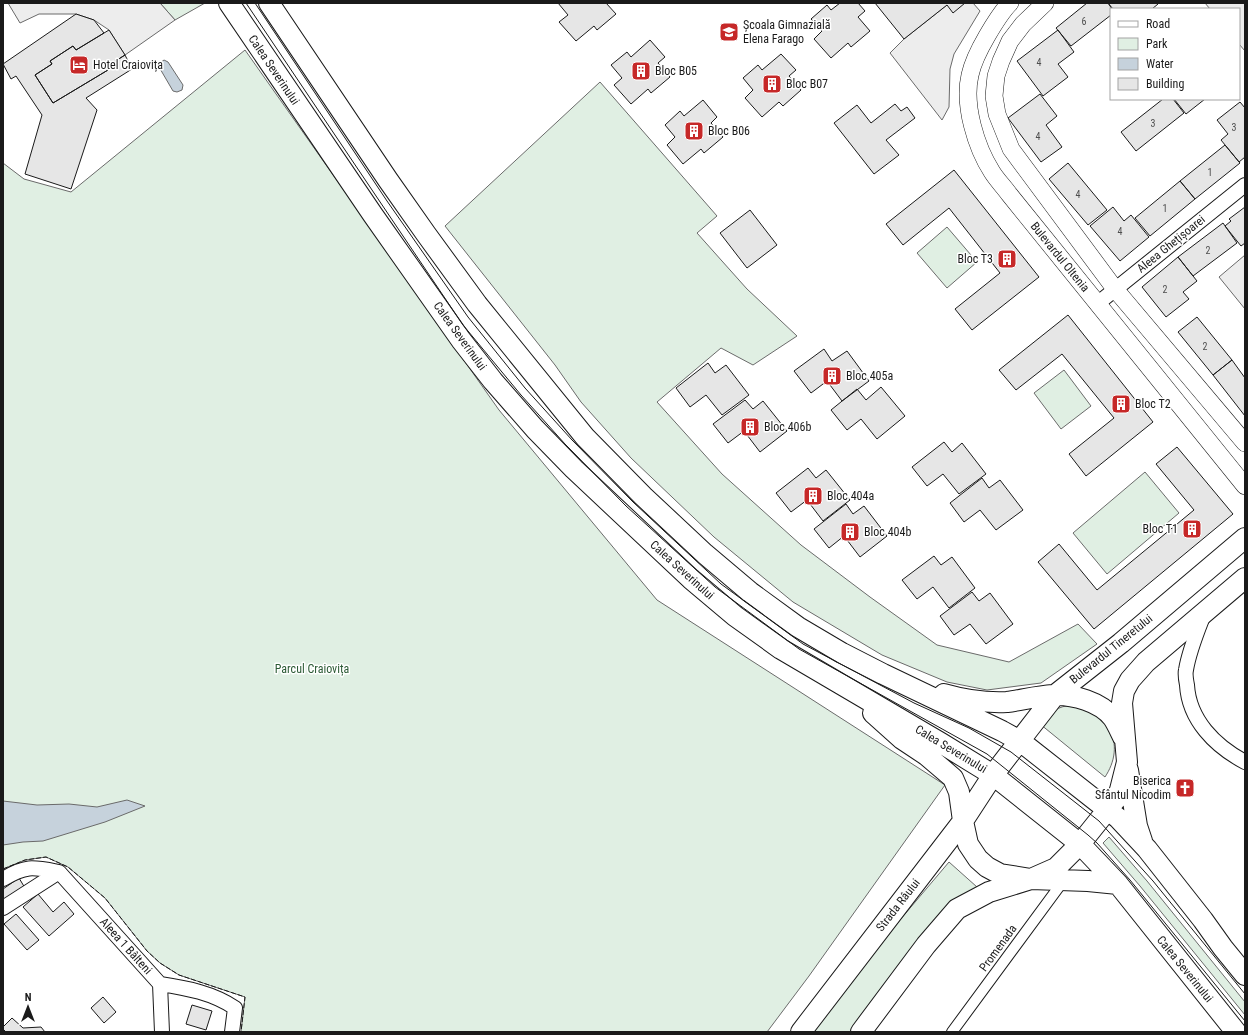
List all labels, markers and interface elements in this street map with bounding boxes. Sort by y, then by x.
legend [1110,8,1240,100]
house number: 6 [1082,16,1087,27]
text: Road [1146,17,1170,31]
place label: Școala Gimnazială Elena Farago [743,18,831,46]
school or university icon: Școala Gimnazială Elena Farago [718,21,740,43]
street label: Calea Severinului [245,32,303,108]
text: Park [1146,37,1168,51]
hotel icon: Hotel Craiovița [68,54,90,76]
house number: 4 [1037,57,1042,68]
text: Water [1146,57,1174,71]
place label: Hotel Craiovița [93,58,163,73]
building icon: Bloc B05 [630,60,652,82]
place label: Bloc B05 [655,64,697,78]
building icon: Bloc B07 [761,73,783,95]
place label: Bloc B07 [786,77,828,91]
text: Building [1146,77,1184,91]
house number: 3 [1151,118,1156,129]
building icon: Bloc B06 [683,120,705,142]
house number: 3 [1232,122,1237,133]
place label: Bloc B06 [708,124,750,138]
house number: 4 [1036,131,1041,142]
house number: 1 [1208,167,1212,178]
house number: 4 [1076,189,1081,200]
house number: 1 [1163,203,1167,214]
street label: Aleea Ghețișoarei [1134,212,1208,276]
street label: Bulevardul Oltenia [1028,219,1093,295]
house number: 4 [1118,226,1123,237]
house number: 2 [1206,245,1211,256]
building icon: Bloc T3 [996,248,1018,270]
place label: Bloc T3 [957,252,993,266]
house number: 2 [1163,284,1168,295]
street label: Calea Severinului [430,299,490,373]
house number: 2 [1203,341,1208,352]
building icon: Bloc 405a [821,365,843,387]
place label: Bloc 405a [846,369,893,383]
building icon: Bloc T2 [1110,393,1132,415]
place label: Bloc T2 [1135,397,1171,411]
building icon: Bloc 406b [739,416,761,438]
place label: Bloc 406b [764,420,811,434]
building icon: Bloc 404a [802,485,824,507]
place label: Bloc 404a [827,489,874,503]
building icon: Bloc T1 [1181,518,1203,540]
building icon: Bloc 404b [839,521,861,543]
place label: Bloc T1 [1142,522,1178,536]
place label: Bloc 404b [864,525,911,539]
street label: Calea Severinului [647,538,717,602]
street label: Bulevardul Tineretului [1067,611,1155,687]
park label: Parcul Craiovița [275,662,350,677]
street label: Calea Severinului [913,722,989,776]
place label: Biserica Sfântul Nicodim [1095,774,1171,802]
church icon: Biserica Sfântul Nicodim [1174,777,1196,799]
street label: Strada Râului [873,876,923,934]
street label: Aleea 1 Bâlteni [97,915,155,977]
street label: Promenada [976,922,1020,974]
street label: Calea Severinului [1154,933,1216,1005]
north arrow [8,987,48,1027]
text: N [25,991,32,1004]

